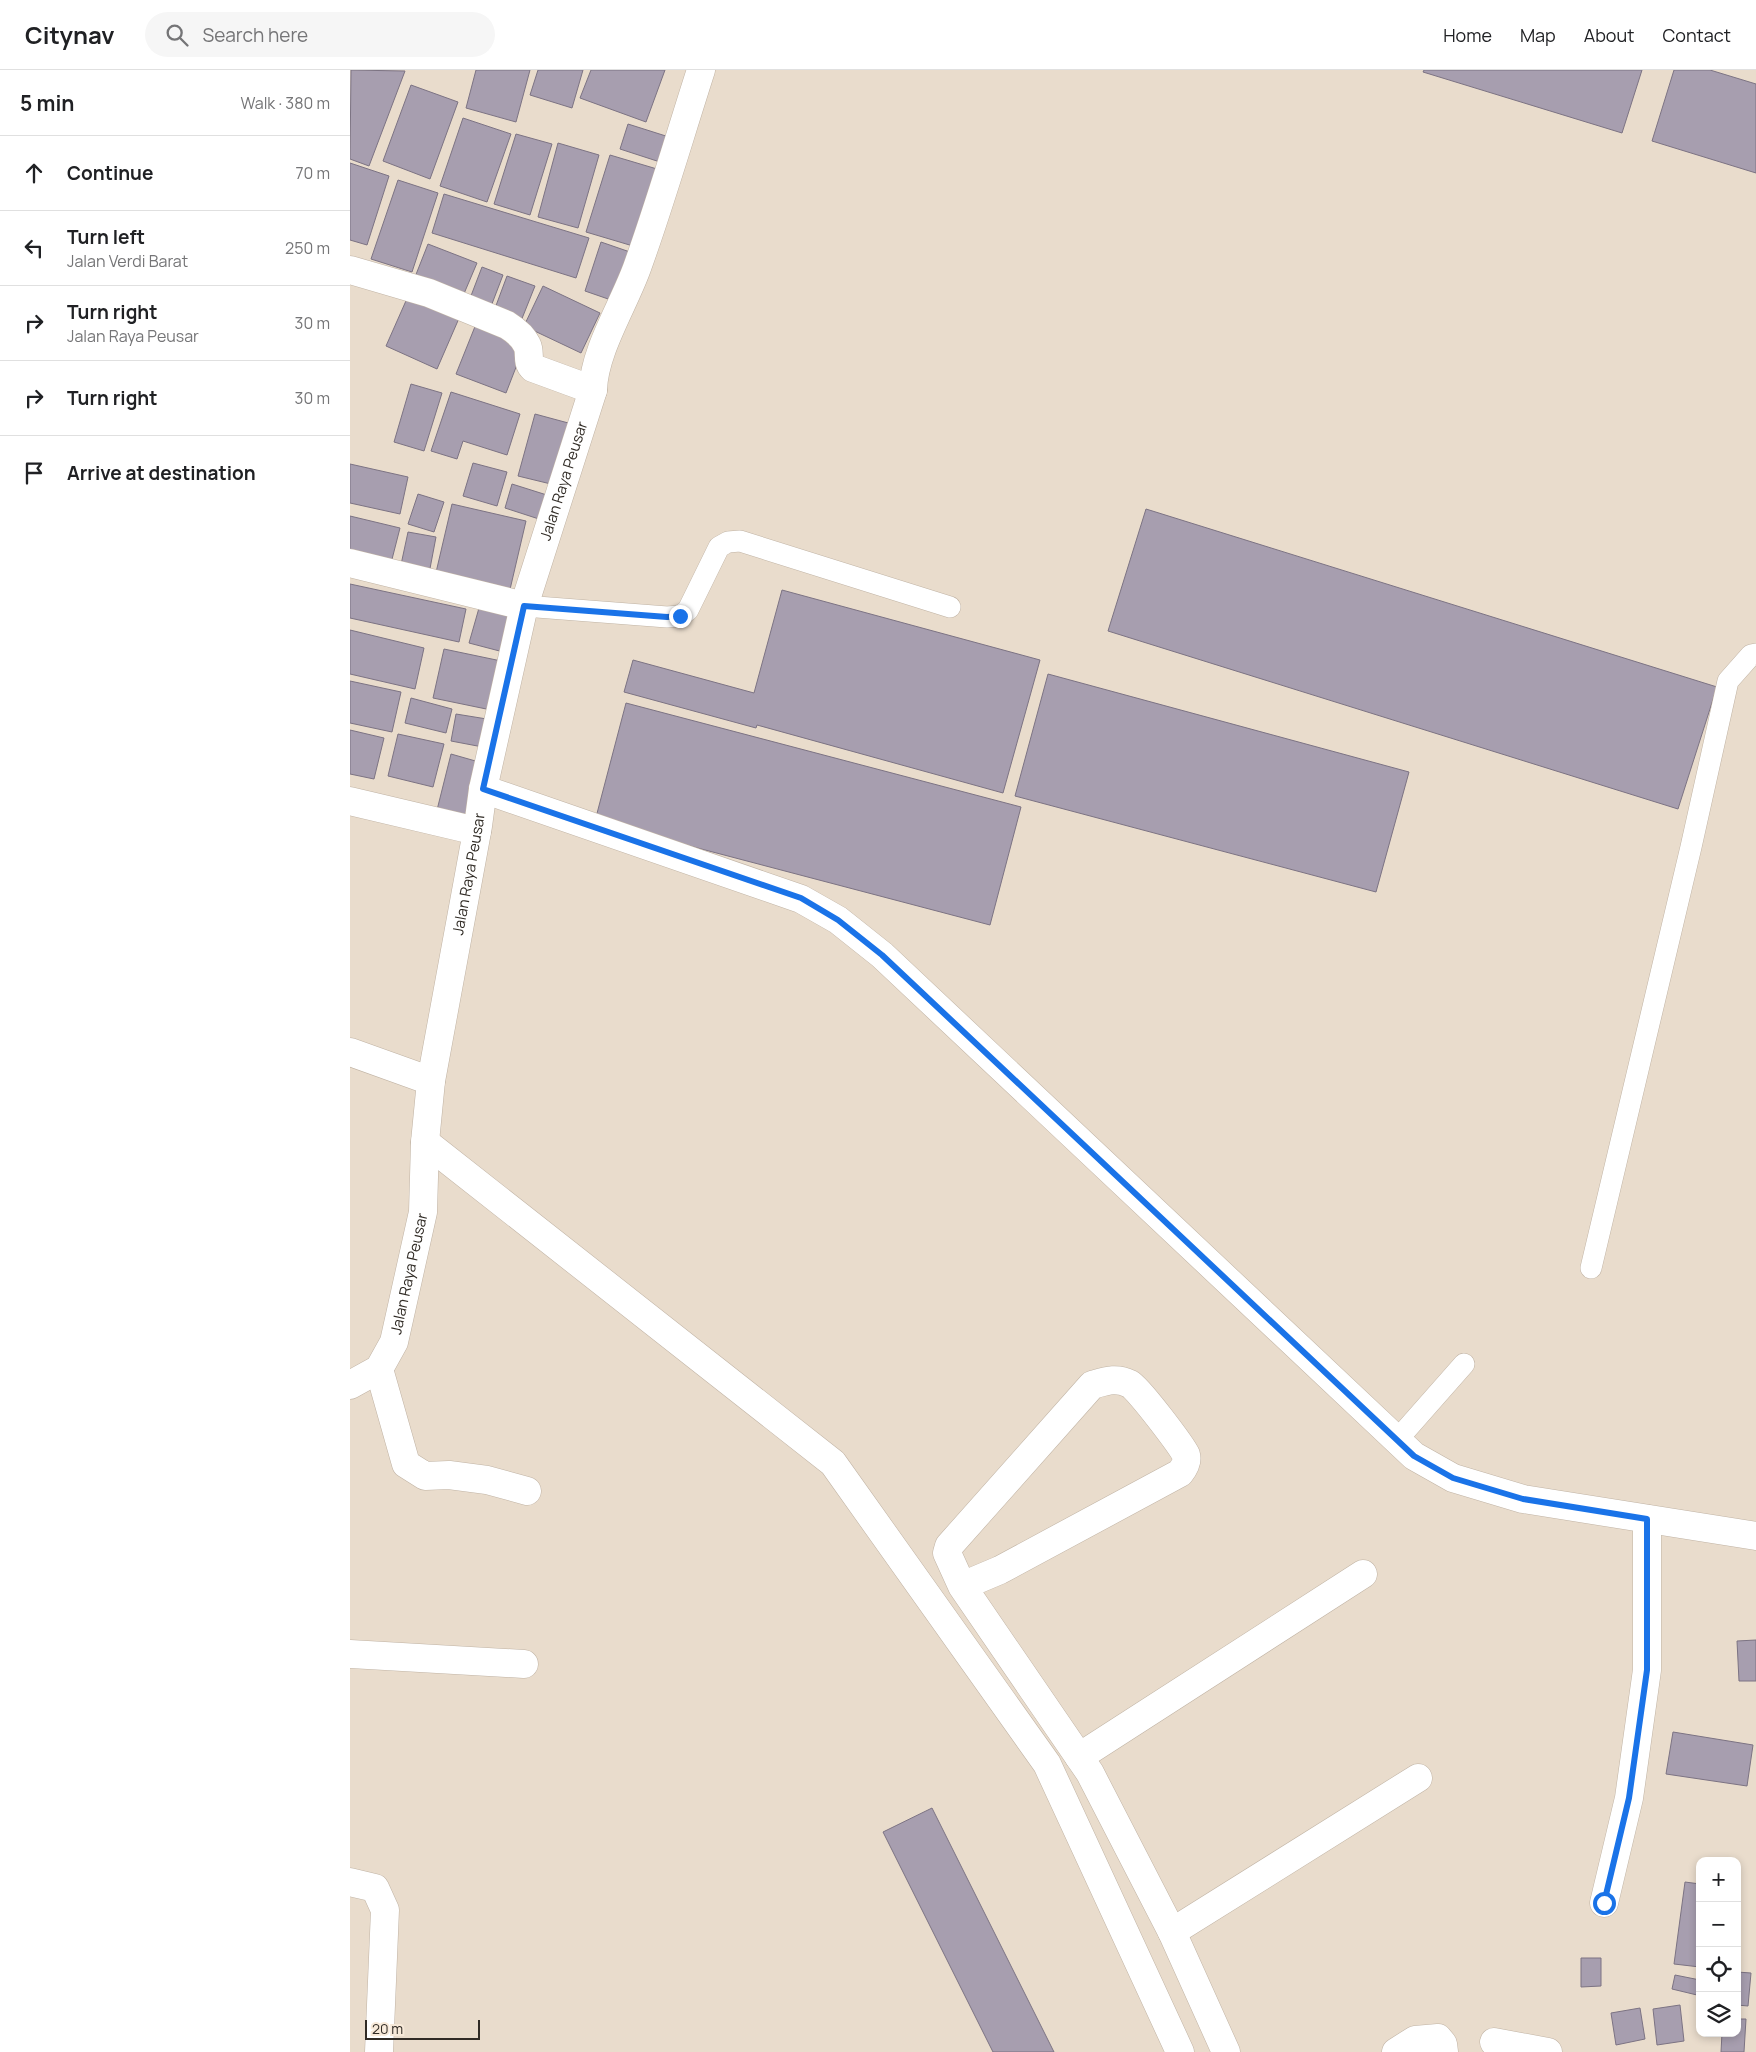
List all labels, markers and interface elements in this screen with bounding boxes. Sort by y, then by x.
search box [145,12,495,57]
text: Citynav [25,18,115,51]
icon: search [163,21,191,49]
text: Search here [203,22,308,48]
text: Home [1443,23,1492,47]
text: Map [1520,23,1556,47]
text: About [1584,23,1634,47]
text: Contact [1662,23,1731,47]
text: 5 min [20,89,74,117]
text: Walk · 380 m [241,92,330,114]
icon: ahead [20,159,48,187]
text: Continue [67,160,153,186]
text: 70 m [295,162,330,184]
text: Turn left [67,224,145,250]
icon: left [20,234,48,262]
text: 250 m [285,237,330,259]
text: Jalan Verdi Barat [67,250,188,272]
text: Turn right [67,299,157,325]
icon: right [20,309,48,337]
text: 30 m [295,312,330,334]
text: Jalan Raya Peusar [67,325,199,347]
icon: right [20,384,48,412]
text: Turn right [67,385,157,411]
text: 30 m [295,387,330,409]
street label: Jalan Raya Peusar [535,418,592,543]
icon: arrive [20,459,48,487]
text: Arrive at destination [67,460,256,486]
route end [669,605,692,628]
street label: Jalan Raya Peusar [447,811,490,937]
street label: Jalan Raya Peusar [385,1210,433,1336]
map controls [1696,1857,1741,2037]
button: + [1696,1857,1741,1902]
route start [1593,1892,1616,1915]
button: − [1696,1902,1741,1947]
button: locate [1696,1947,1741,1992]
button: layers [1696,1992,1741,2037]
scale bar [365,2017,480,2040]
text: 20 m [372,2019,403,2038]

